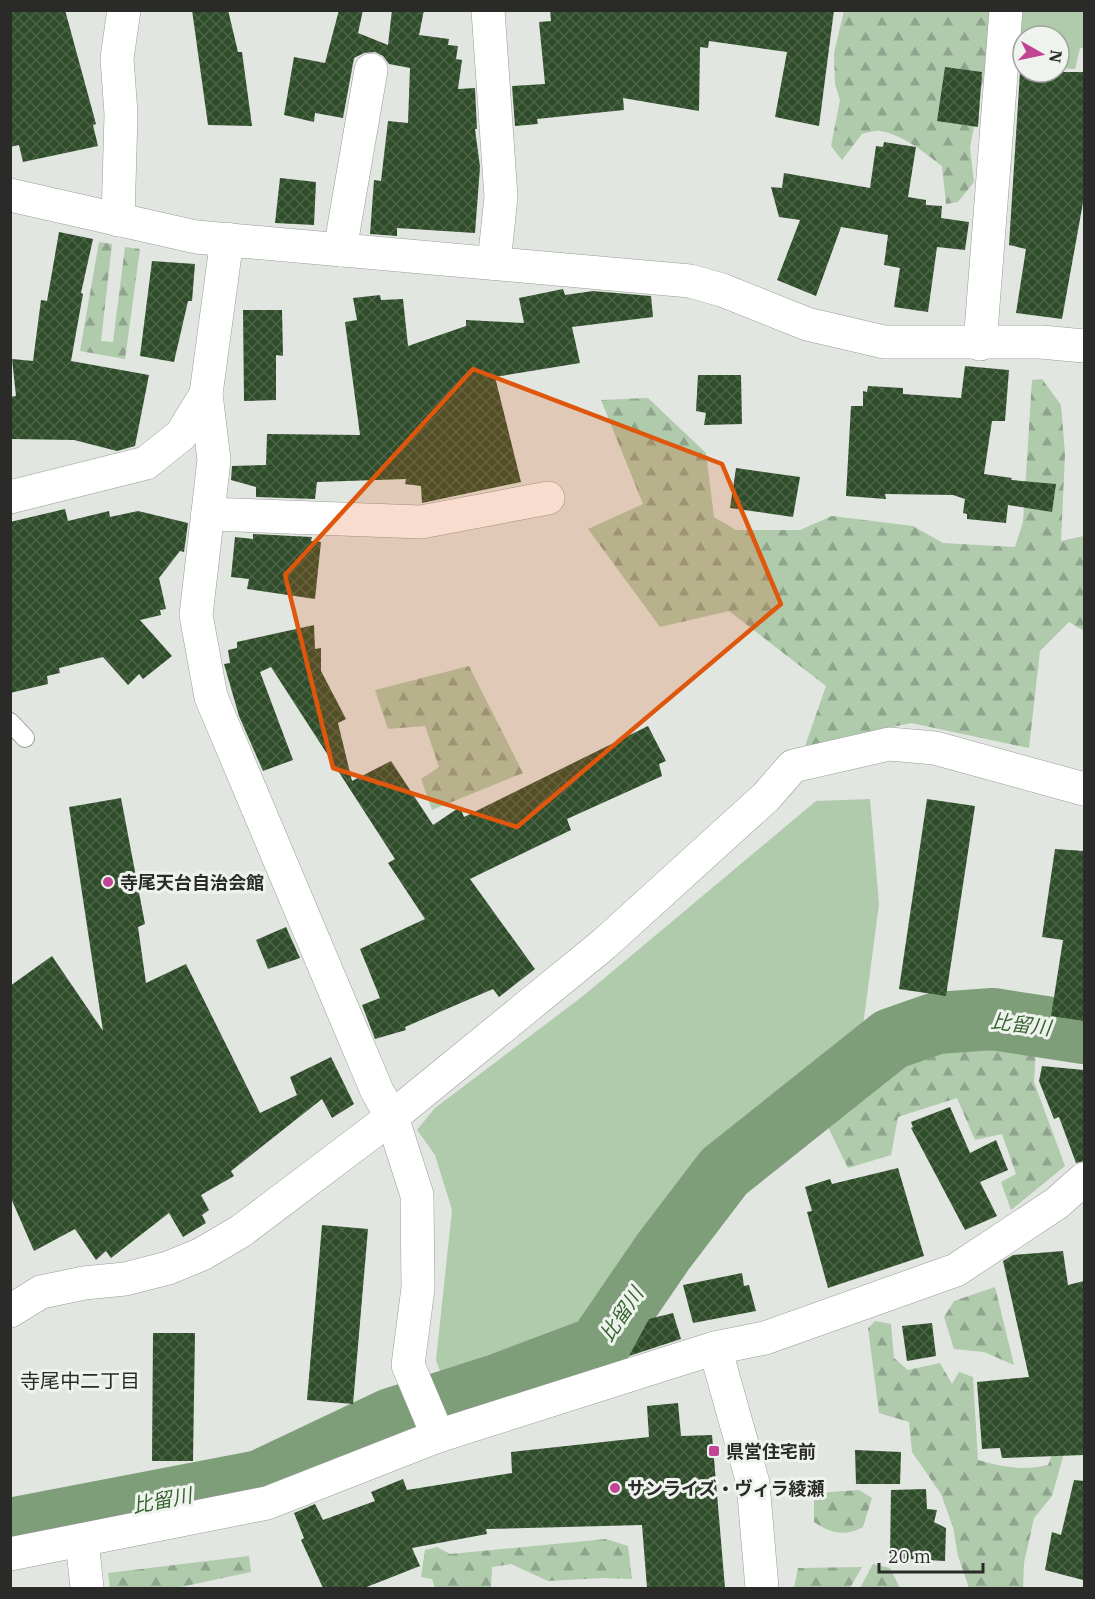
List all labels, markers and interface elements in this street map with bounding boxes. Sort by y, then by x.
north arrow [1011,24,1071,84]
text: N [1045,49,1067,64]
place label: 寺尾天台自治会館 [120,871,264,894]
marker: 寺尾天台自治会館 [101,875,115,889]
water label: 比留川 [990,1007,1054,1041]
water label: 比留川 [593,1280,650,1346]
district label: 寺尾中二丁目 [20,1367,140,1394]
place label: 県営住宅前 [726,1440,816,1463]
marker: 県営住宅前 [707,1444,721,1458]
place label: サンライズ・ヴィラ綾瀬 [627,1477,824,1500]
water label: 比留川 [130,1481,196,1519]
marker: サンライズ・ヴィラ綾瀬 [608,1481,622,1495]
scale bar [879,1536,982,1574]
text: 20 m [888,1545,931,1568]

